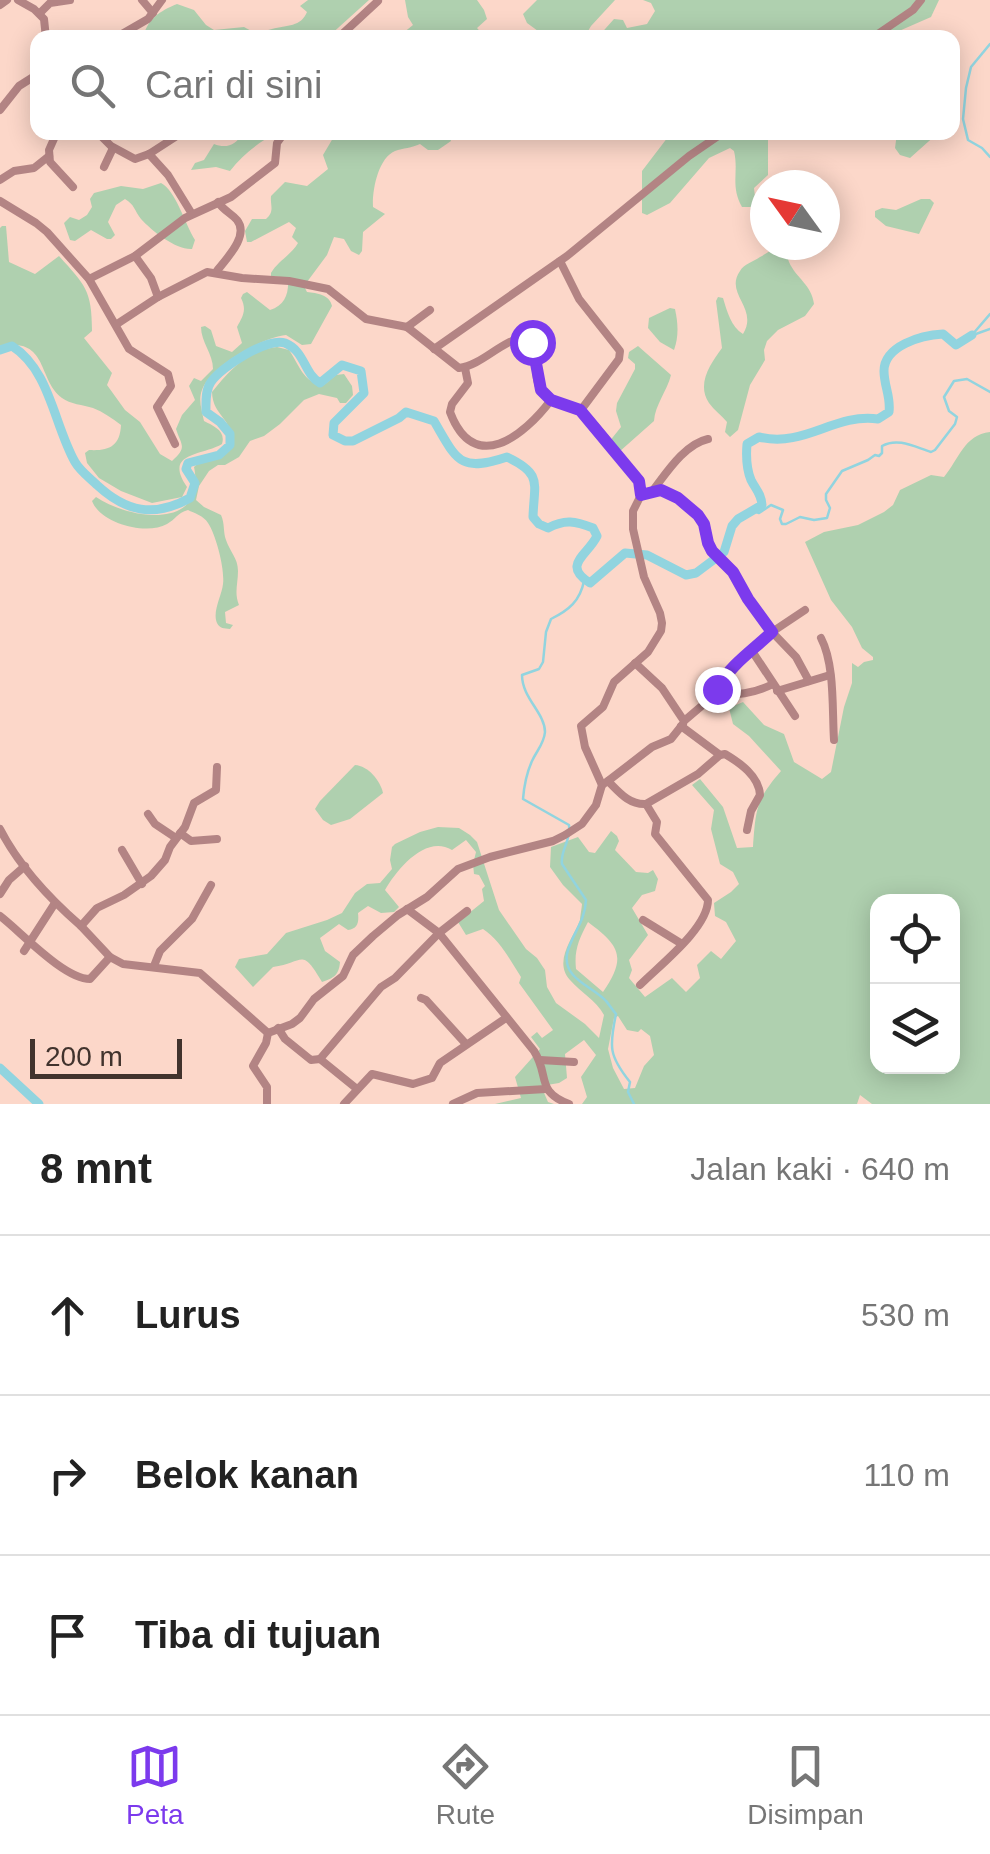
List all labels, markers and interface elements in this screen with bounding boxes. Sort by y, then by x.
search box [30,30,960,140]
icon: search [65,58,120,113]
text: Cari di sini [145,64,322,106]
north arrow [750,170,840,260]
route start [510,320,556,366]
route end [695,667,741,713]
map controls [870,894,960,1074]
button: locate [870,894,960,984]
button: layers [870,984,960,1074]
scale bar [30,1034,182,1078]
text: 200 m [45,1041,123,1072]
text: 8 mnt [40,1145,152,1192]
text: Jalan kaki · 640 m [690,1151,950,1187]
icon: ahead [40,1288,95,1343]
text: Lurus [135,1294,241,1336]
text: 530 m [861,1297,950,1333]
icon: right [40,1448,95,1503]
text: Belok kanan [135,1454,359,1496]
text: 110 m [863,1457,950,1493]
icon: arrive [40,1608,95,1663]
text: Tiba di tujuan [135,1614,381,1656]
tab: Peta [126,1739,184,1831]
tab: Rute [436,1739,495,1831]
tab: Disimpan [747,1739,864,1831]

